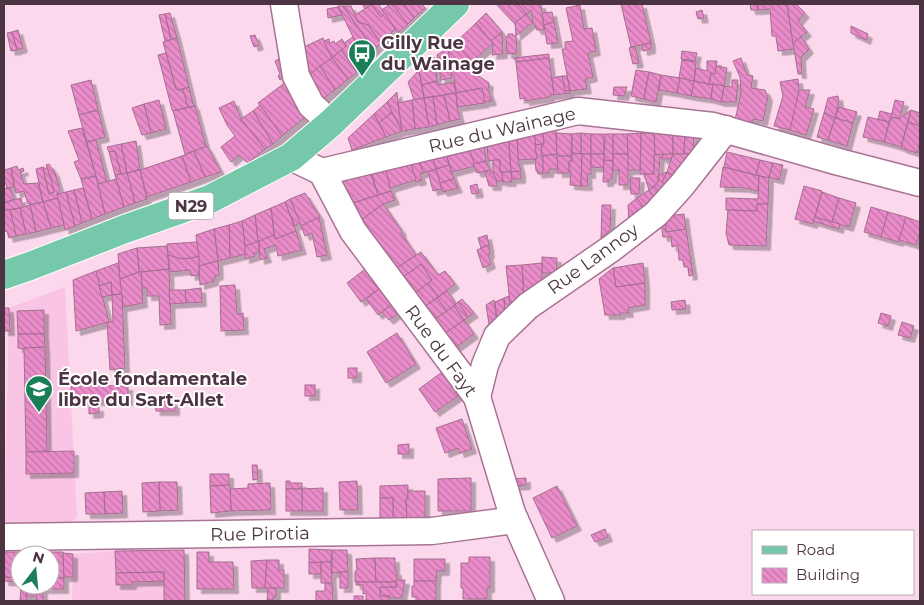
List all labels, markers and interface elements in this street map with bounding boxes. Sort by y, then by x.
place label: Gilly Rue du Wainage [381,32,495,75]
bus stop icon: Gilly Rue du Wainage [347,38,377,77]
street label: Rue du Wainage [426,102,578,158]
road number: N29 [168,192,214,220]
street label: Rue Lannoy [543,219,643,299]
street label: Rue du Fayt [400,301,482,401]
place label: École fondamentale libre du Sart-Allet [58,368,247,411]
school or university icon: École fondamentale libre du Sart-Allet [24,374,54,413]
street label: Rue Pirotia [210,522,310,546]
legend [752,530,914,595]
text: Road [796,540,835,559]
north arrow [10,545,60,595]
text: N [31,547,47,568]
text: Building [796,565,860,584]

